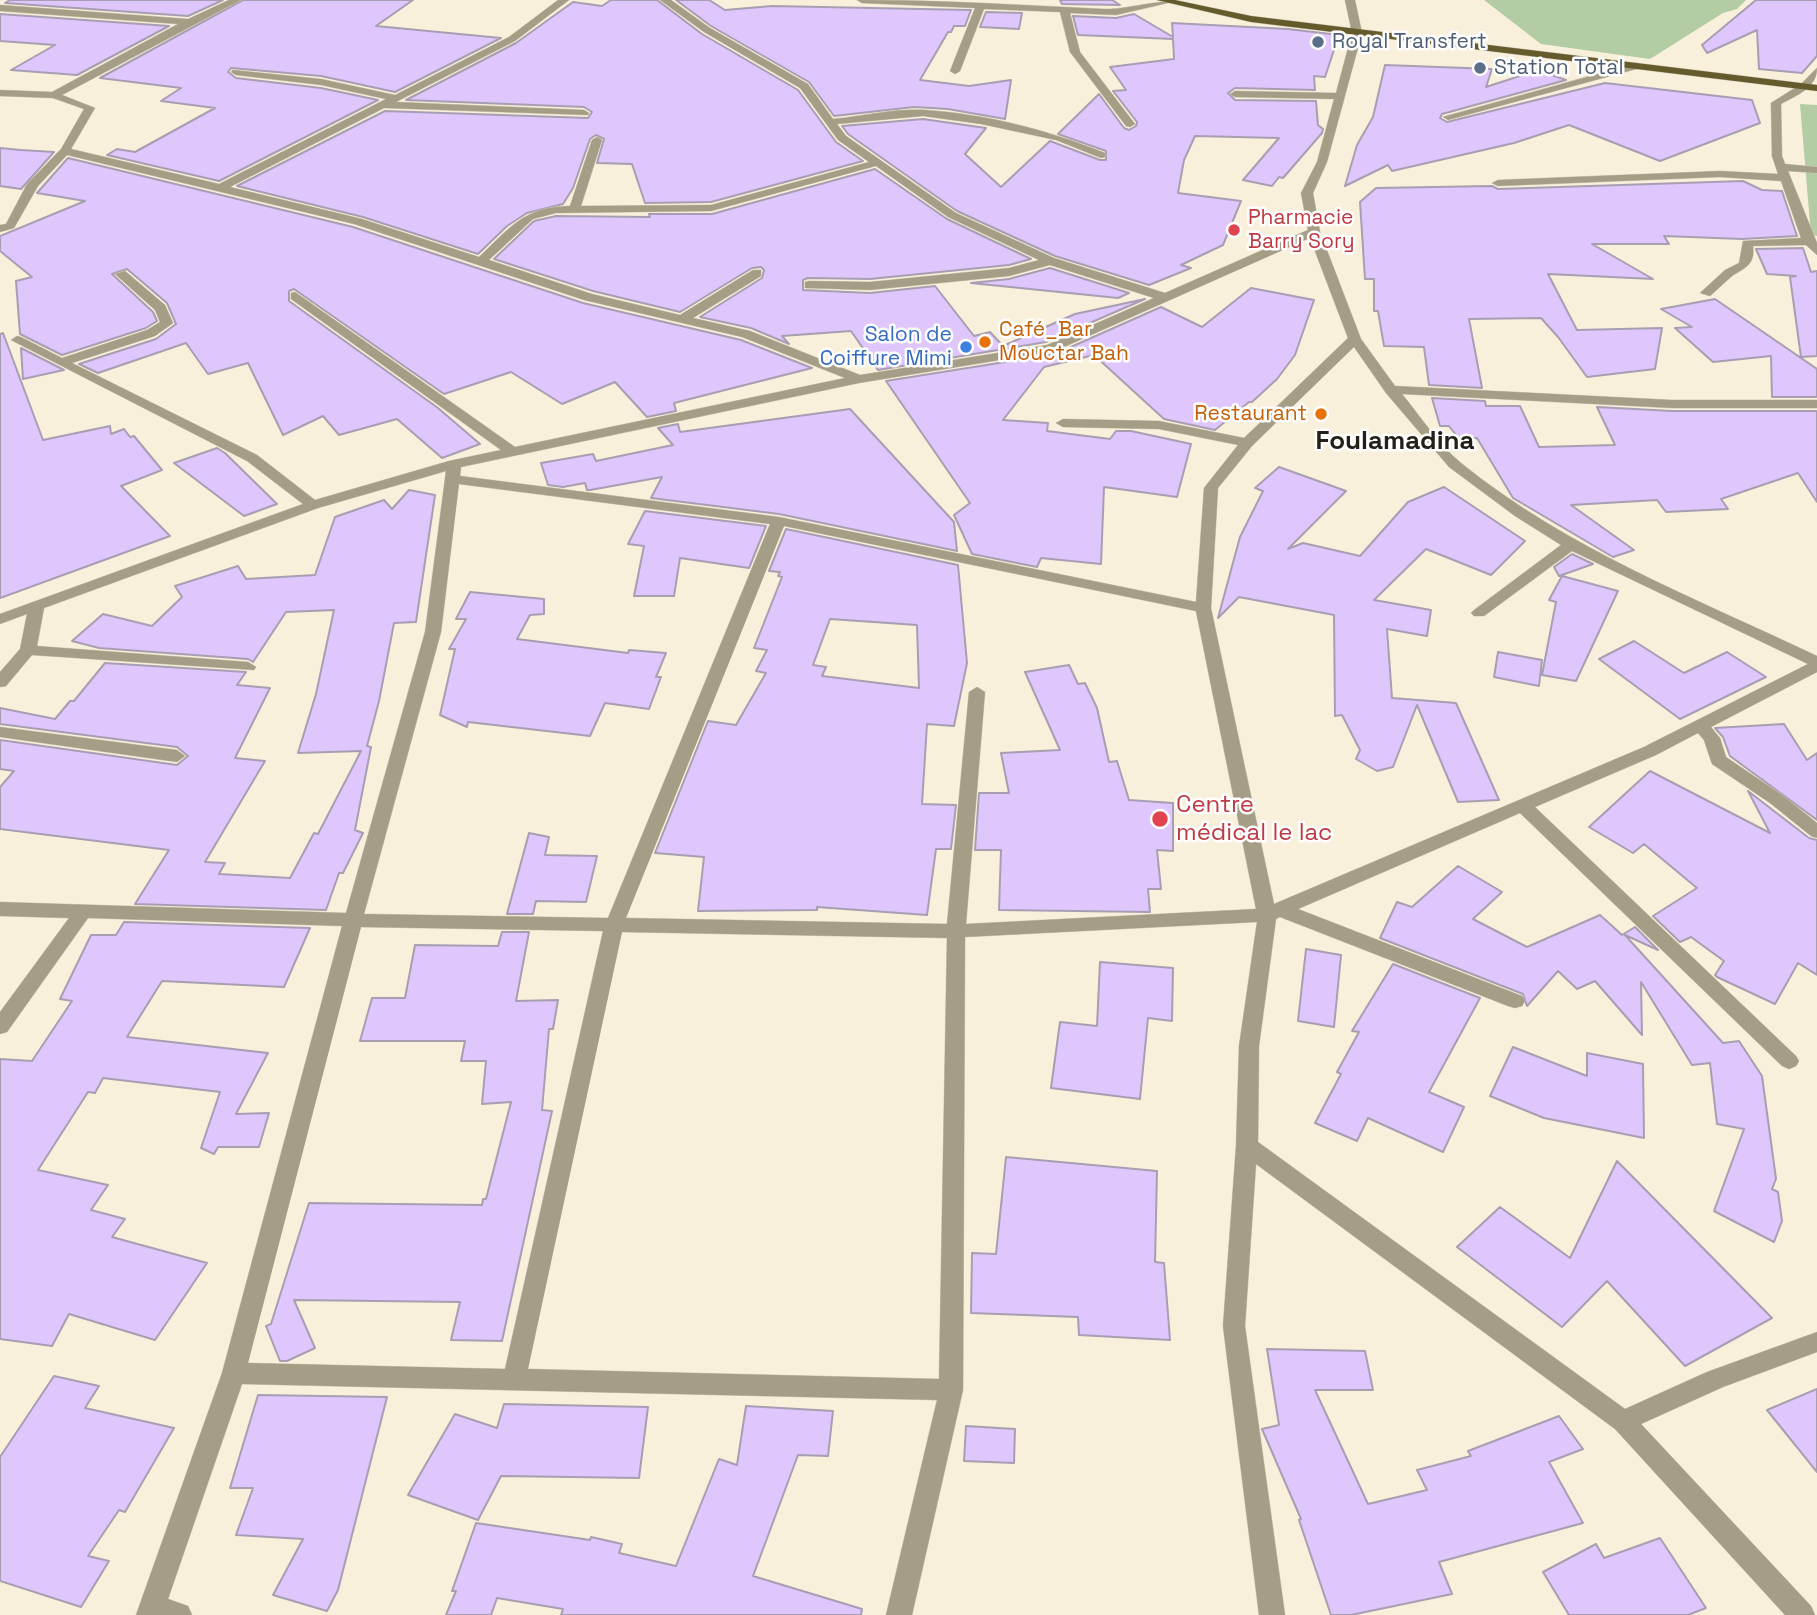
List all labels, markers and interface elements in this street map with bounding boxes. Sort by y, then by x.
place label: Royal Transfert [1332,29,1487,55]
marker: Royal Transfert [1310,34,1326,50]
place label: Station Total [1494,55,1624,81]
marker: Station Total [1472,60,1488,76]
place label: Pharmacie Barry Sory [1248,205,1355,255]
marker: Pharmacie Barry Sory [1226,222,1242,238]
place label: Café_Bar Mouctar Bah [999,317,1129,367]
place label: Salon de Coiffure Mimi [820,322,952,372]
marker: Café_Bar Mouctar Bah [977,334,993,350]
marker: Salon de Coiffure Mimi [958,339,974,355]
place label: Restaurant [1194,401,1307,427]
marker: Restaurant [1313,406,1329,422]
district label: Foulamadina [1315,426,1475,458]
place label: Centre médical le lac [1176,791,1332,847]
marker: Centre médical le lac [1150,809,1170,829]

